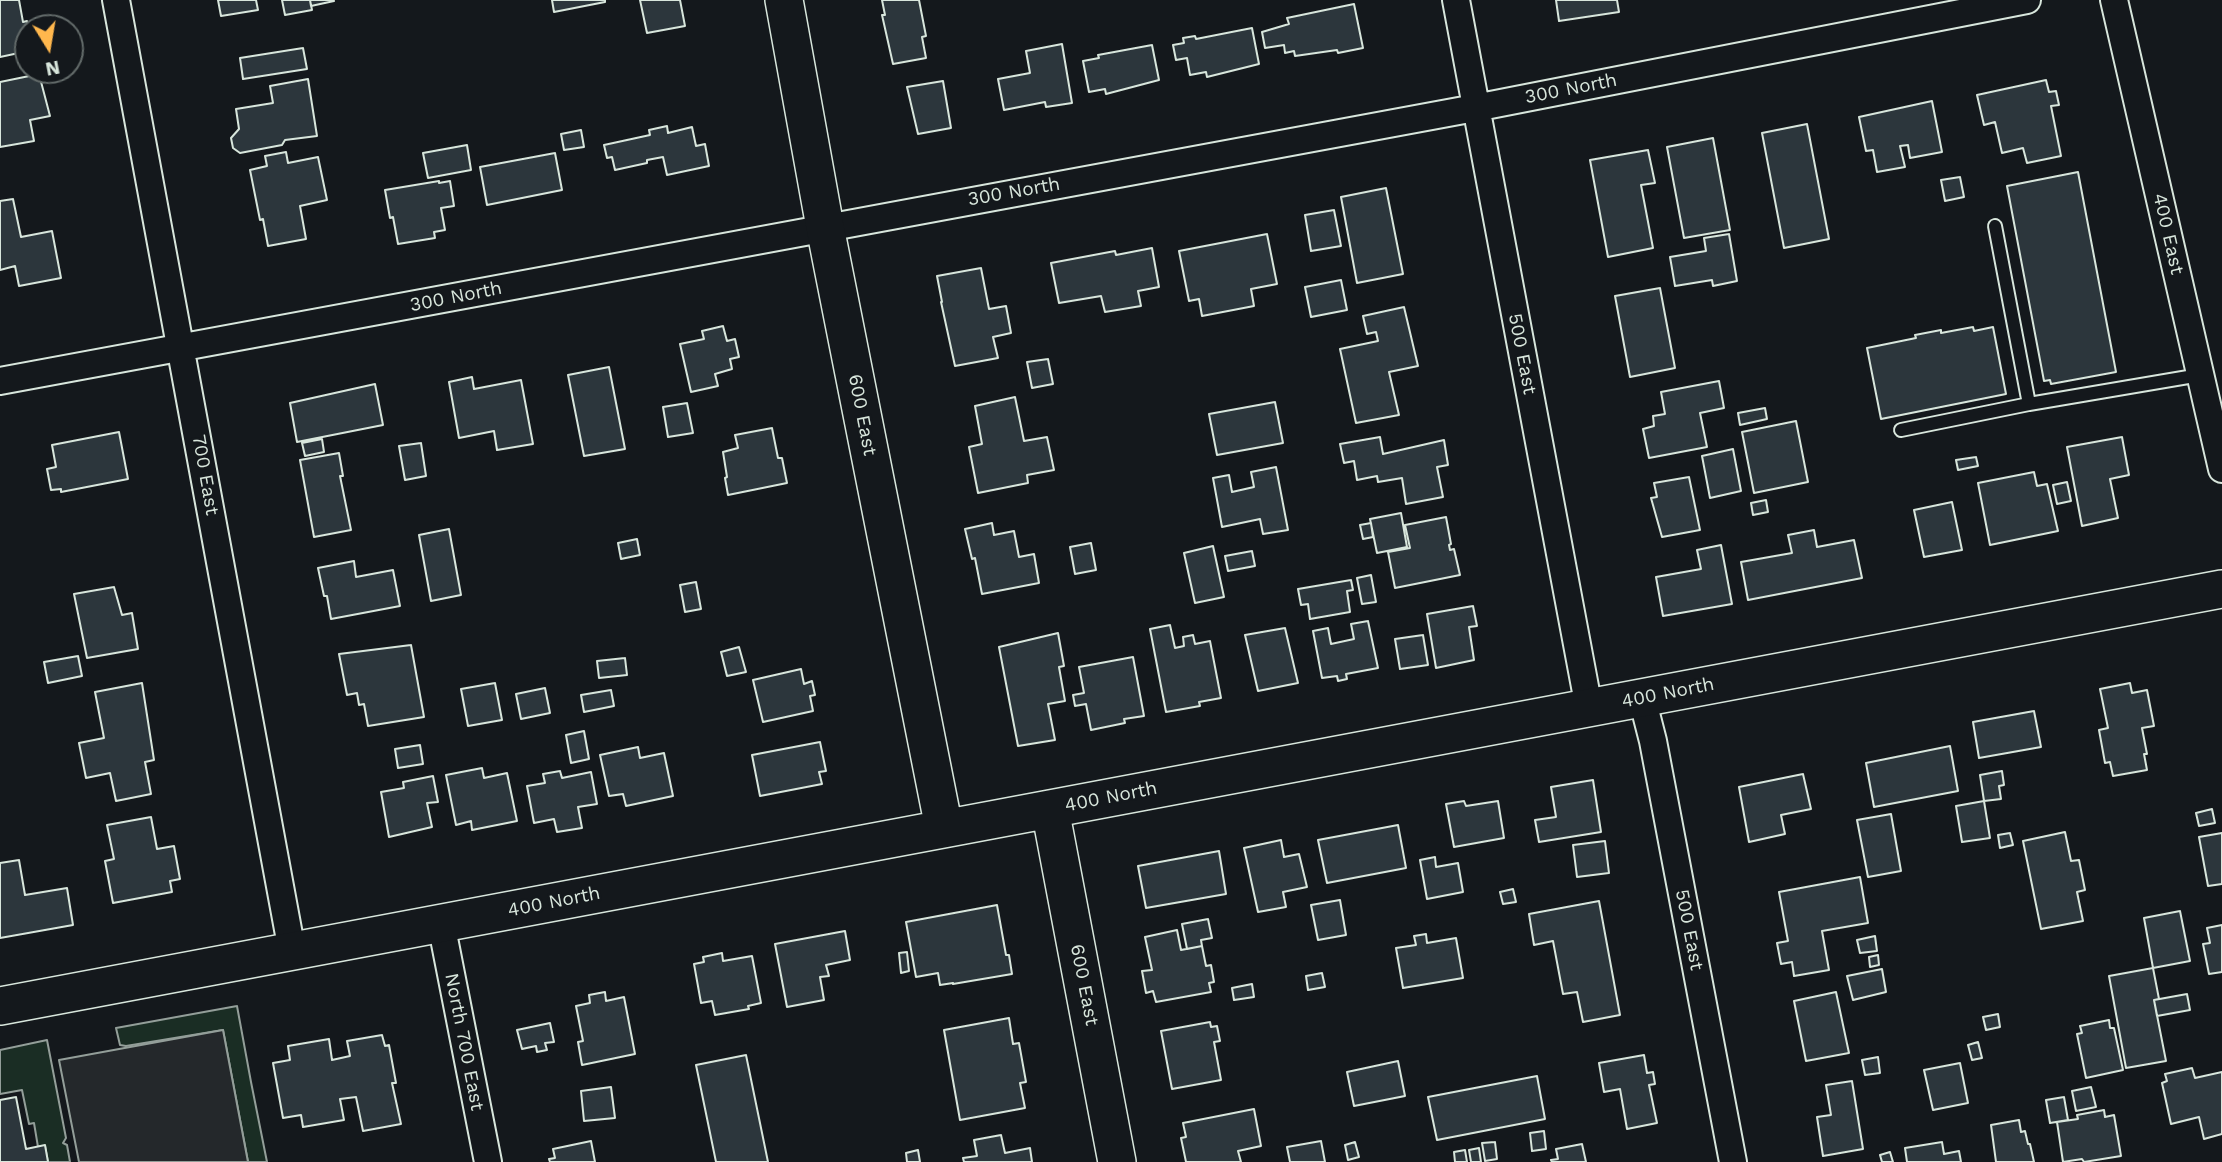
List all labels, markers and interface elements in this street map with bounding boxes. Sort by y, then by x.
north arrow [14,14,84,84]
text: N [44,56,62,81]
street label: 300 North [1523,69,1619,109]
street label: 300 North [966,173,1062,211]
street label: 400 East [2148,191,2188,277]
street label: 300 North [408,277,504,317]
street label: 500 East [1503,312,1541,396]
street label: 600 East [843,372,881,458]
street label: 700 East [187,433,223,517]
street label: 400 North [1620,673,1716,713]
street label: 400 North [1063,777,1159,817]
street label: 400 North [506,882,602,922]
street label: 500 East [1670,888,1708,972]
street label: 600 East [1065,942,1103,1028]
street label: North 700 East [439,971,489,1113]

